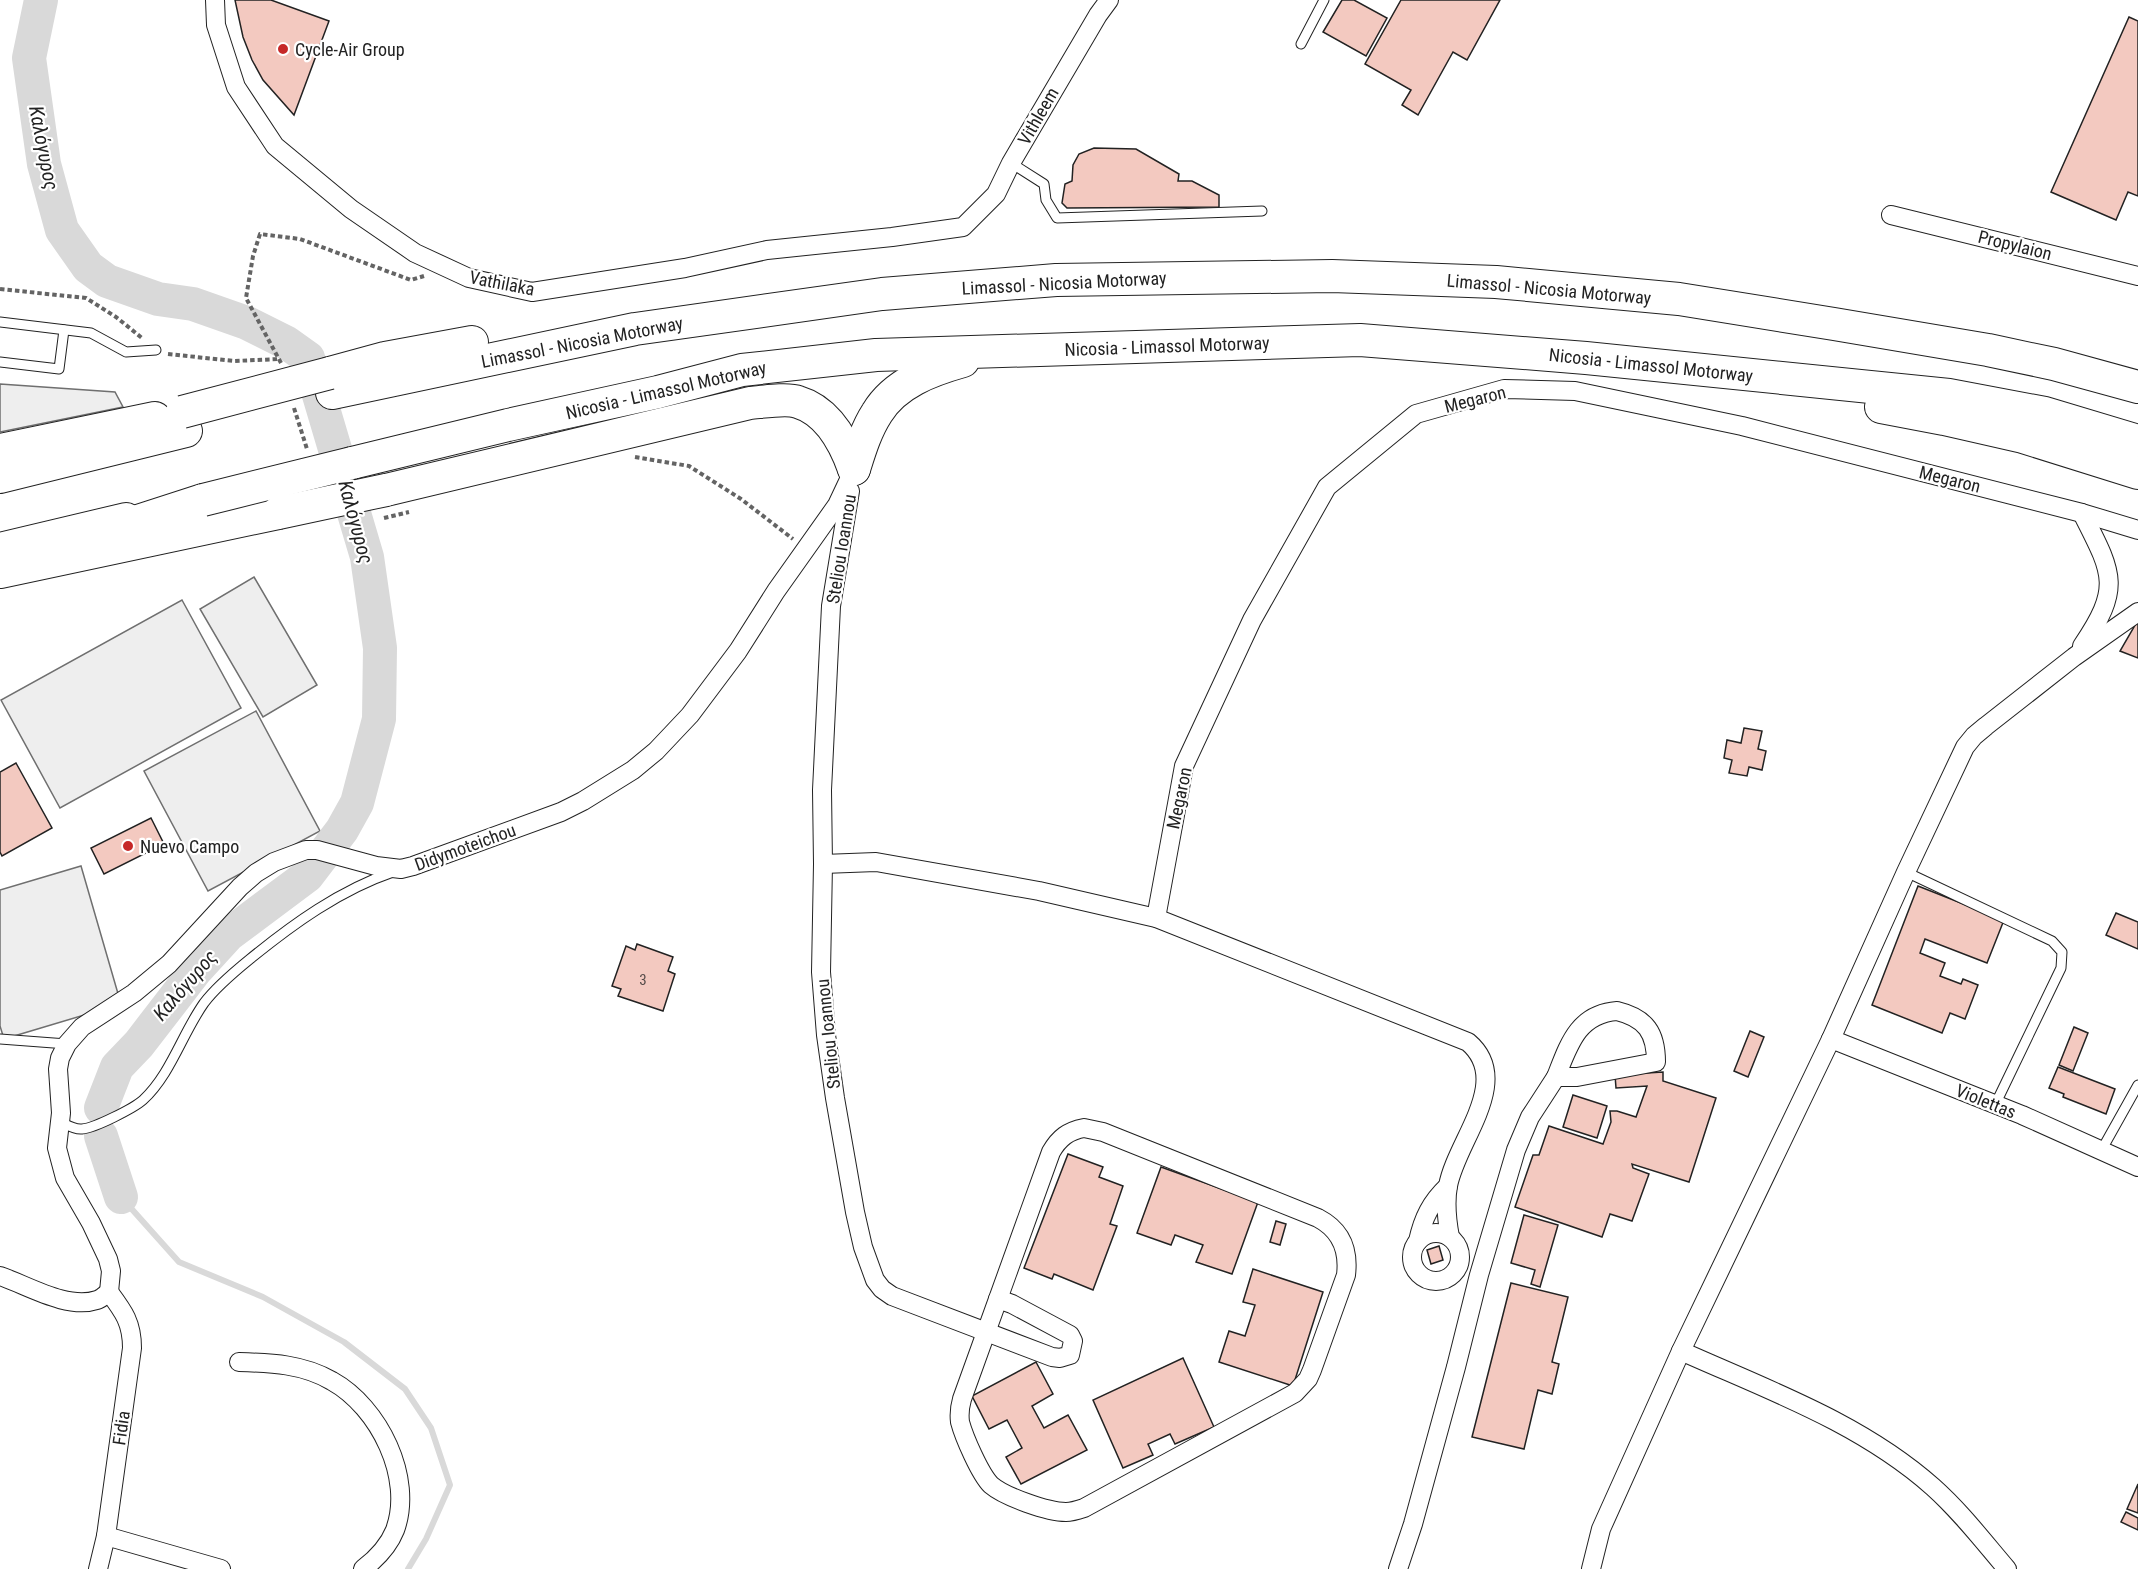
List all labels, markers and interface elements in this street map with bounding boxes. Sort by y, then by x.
place label: Cycle-Air Group [295,39,405,60]
marker: Cycle-Air Group [276,42,290,56]
street label: Vithleem [1013,84,1063,148]
water label: Καλόγυρος [24,104,64,192]
street label: Propylaion [1976,226,2054,264]
street label: Vathilaka [468,266,536,300]
street label: Limassol - Nicosia Motorway [961,267,1167,299]
street label: Limassol - Nicosia Motorway [1446,270,1653,308]
street label: Limassol - Nicosia Motorway [479,312,685,372]
street label: Nicosia - Limassol Motorway [1064,332,1270,360]
street label: Nicosia - Limassol Motorway [1548,344,1755,386]
street label: Nicosia - Limassol Motorway [564,357,769,423]
street label: Megaron [1442,381,1508,417]
street label: Megaron [1917,461,1983,497]
water label: Καλόγυρος [333,478,379,566]
street label: Steliou Ioannou [822,493,860,605]
street label: Megaron [1162,765,1196,831]
street label: Didymoteichou [412,819,518,875]
place label: Nuevo Campo [140,836,239,857]
marker: Nuevo Campo [121,839,135,853]
water label: Καλόγυρος [148,945,222,1025]
house number: 3 [639,971,647,989]
street label: Steliou Ioannou [812,978,844,1090]
street label: Violettas [1953,1079,2019,1123]
street label: Fidia [108,1409,134,1447]

